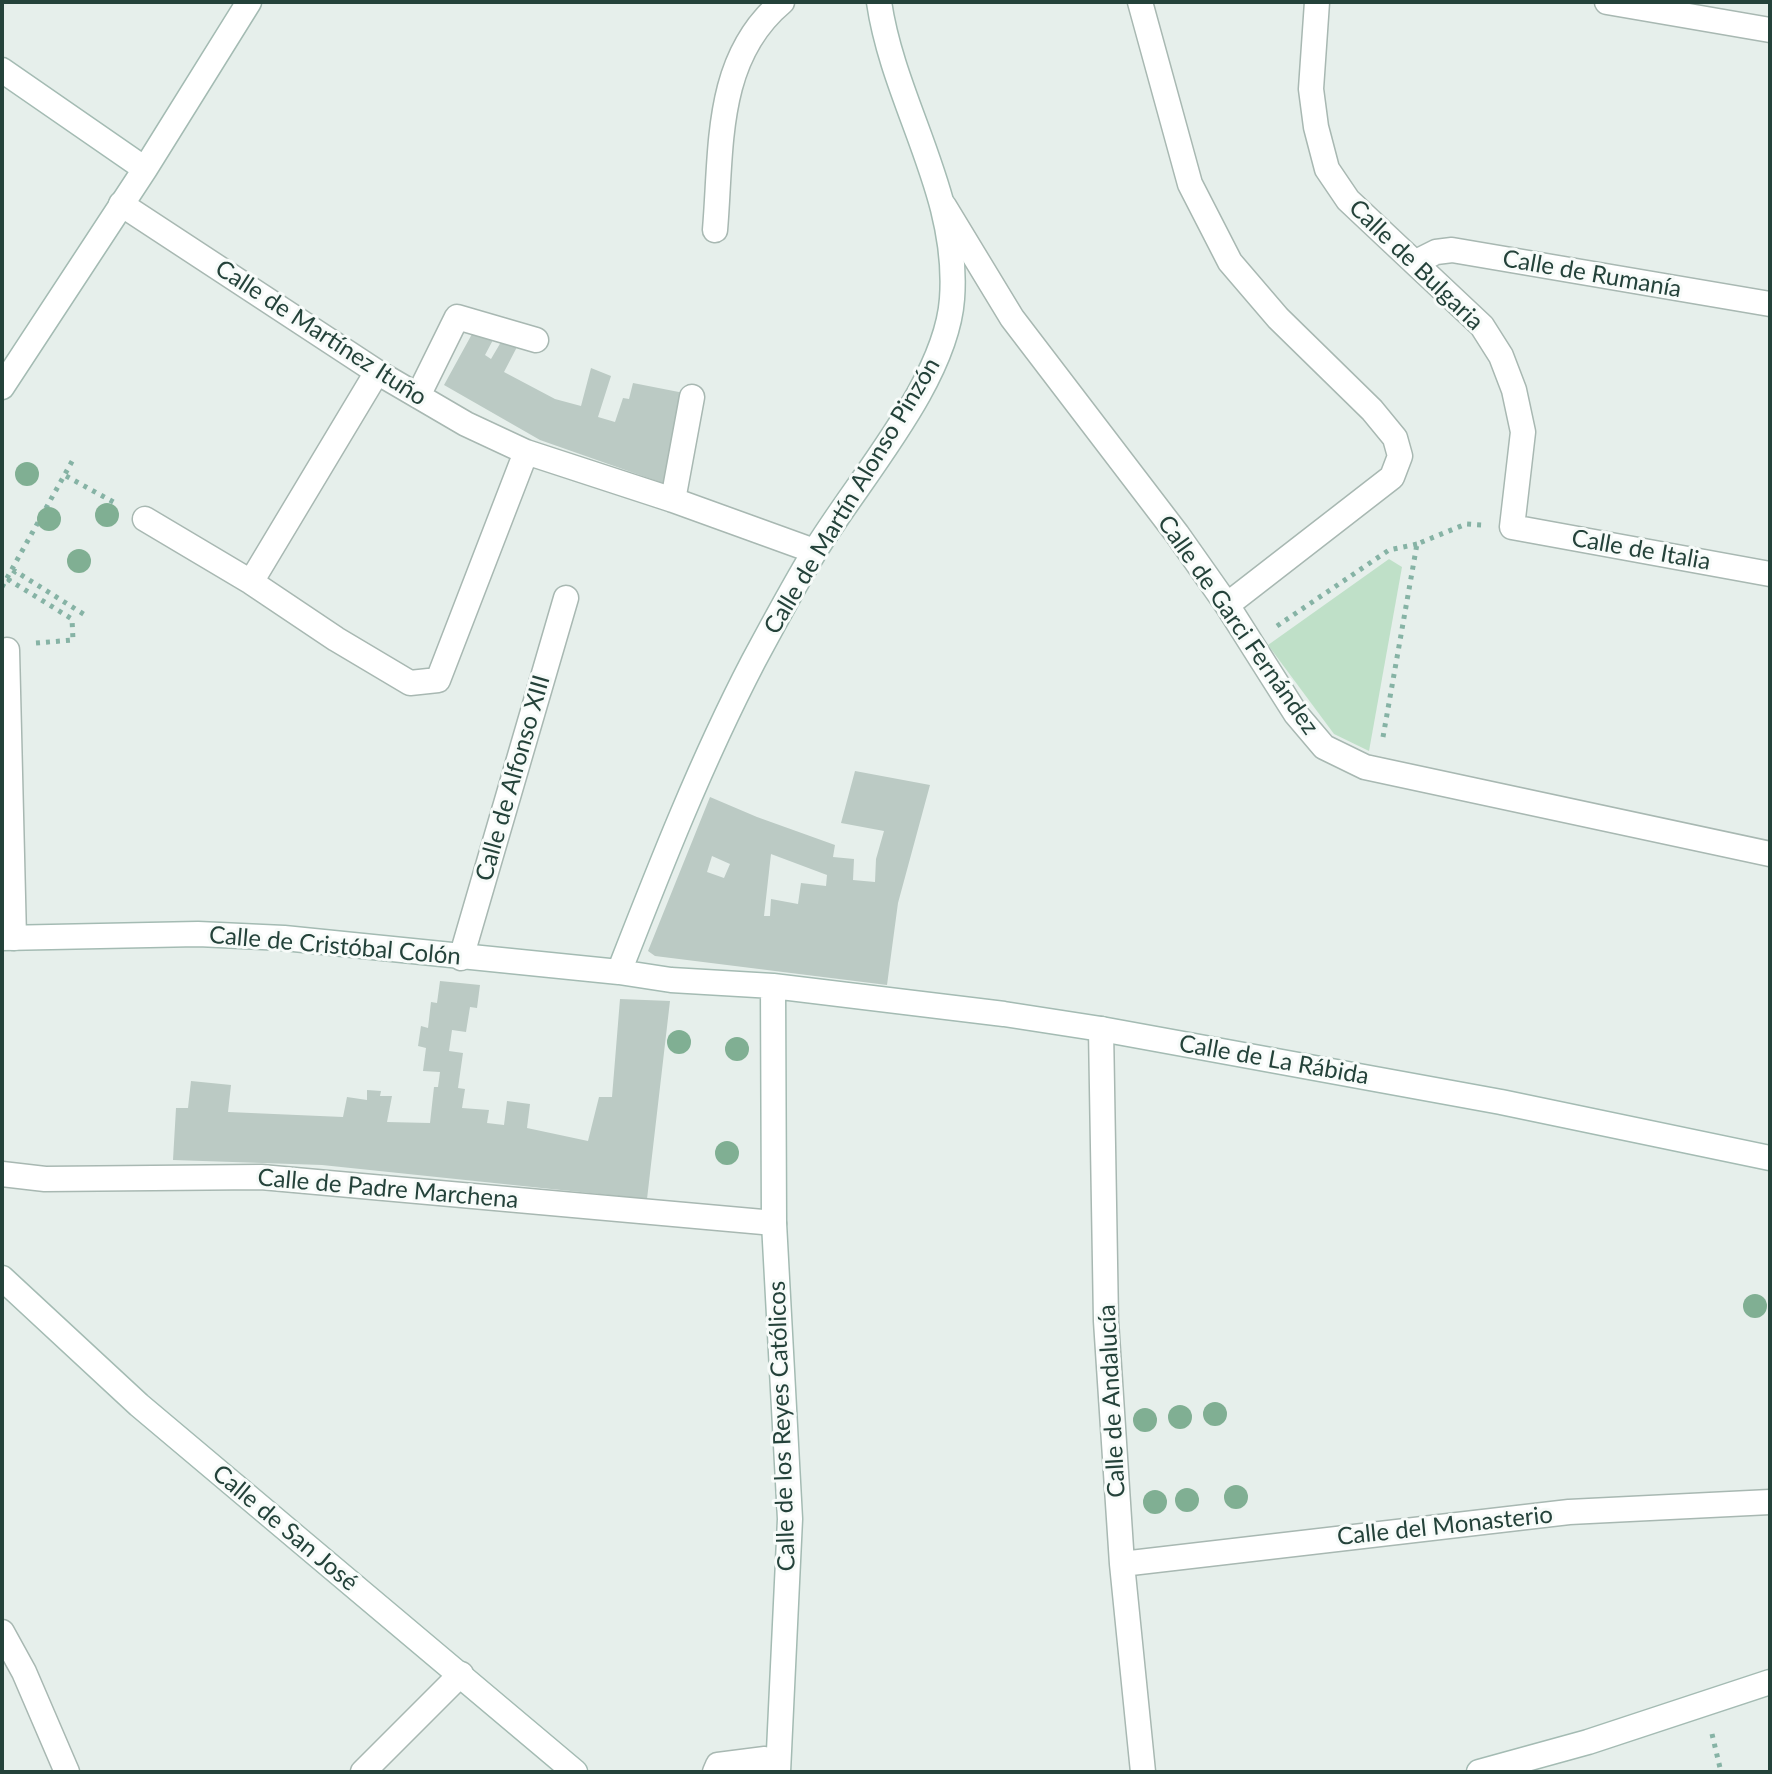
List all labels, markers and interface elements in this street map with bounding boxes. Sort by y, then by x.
street label: Calle de Bulgaria [1343,194,1489,336]
street label: Calle de Rumanía [1500,244,1684,304]
street label: Calle de Martínez Ituño [210,254,432,412]
street label: Calle de Martín Alonso Pinzón [758,353,946,639]
street label: Calle de Garci Fernández [1151,510,1325,740]
street label: Calle de Italia [1569,524,1713,576]
street label: Calle de Alfonso XIII [470,672,556,884]
street label: Calle de Cristóbal Colón [208,921,462,971]
street label: Calle de La Rábida [1177,1029,1371,1091]
street label: Calle de Padre Marchena [256,1163,520,1215]
street label: Calle de los Reyes Católicos [763,1280,801,1572]
street label: Calle de Andalucía [1093,1304,1131,1498]
street label: Calle de San José [206,1459,364,1597]
street label: Calle del Monasterio [1336,1500,1554,1552]

